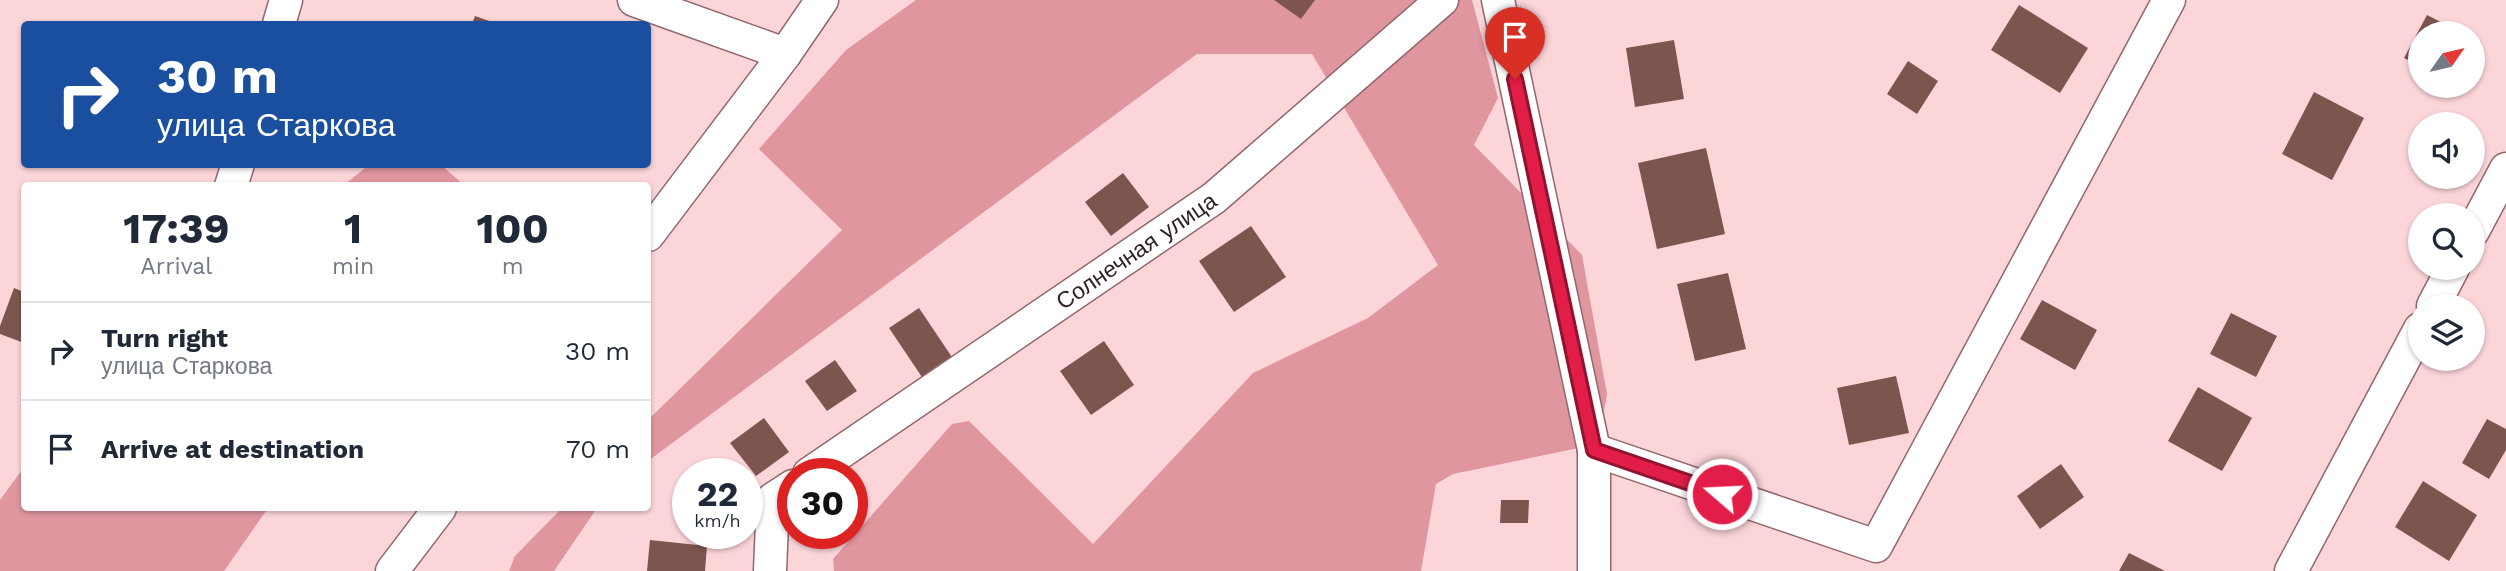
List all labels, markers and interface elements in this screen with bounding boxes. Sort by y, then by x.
pin [1485,7,1545,79]
icon: arrive [1496,18,1534,56]
north arrow [2408,21,2485,98]
map controls [2408,21,2485,371]
text: 30 m [157,47,278,105]
icon: right [42,49,133,140]
text: улица Старкова [157,106,395,144]
button: sound [2408,112,2485,189]
street label: Солнечная улица [1051,187,1222,316]
button: search [2408,203,2485,280]
text: 17:39 [123,204,230,253]
text: 1 [344,204,362,253]
text: 100 [476,204,549,253]
text: Arrival [141,253,212,280]
text: min [332,253,374,280]
text: m [502,253,524,280]
button: layers [2408,294,2485,371]
text: Turn right [101,323,228,353]
icon: right [42,332,80,370]
text: 30 m [565,336,630,366]
text: улица Старкова [101,353,272,380]
icon: arrive [42,430,80,468]
text: Arrive at destination [101,434,364,464]
text: 70 m [566,434,630,464]
position arrow [1685,457,1759,531]
speed limit sign: 30 [777,458,868,549]
text: 22 [697,473,738,515]
text: km/h [694,510,741,531]

